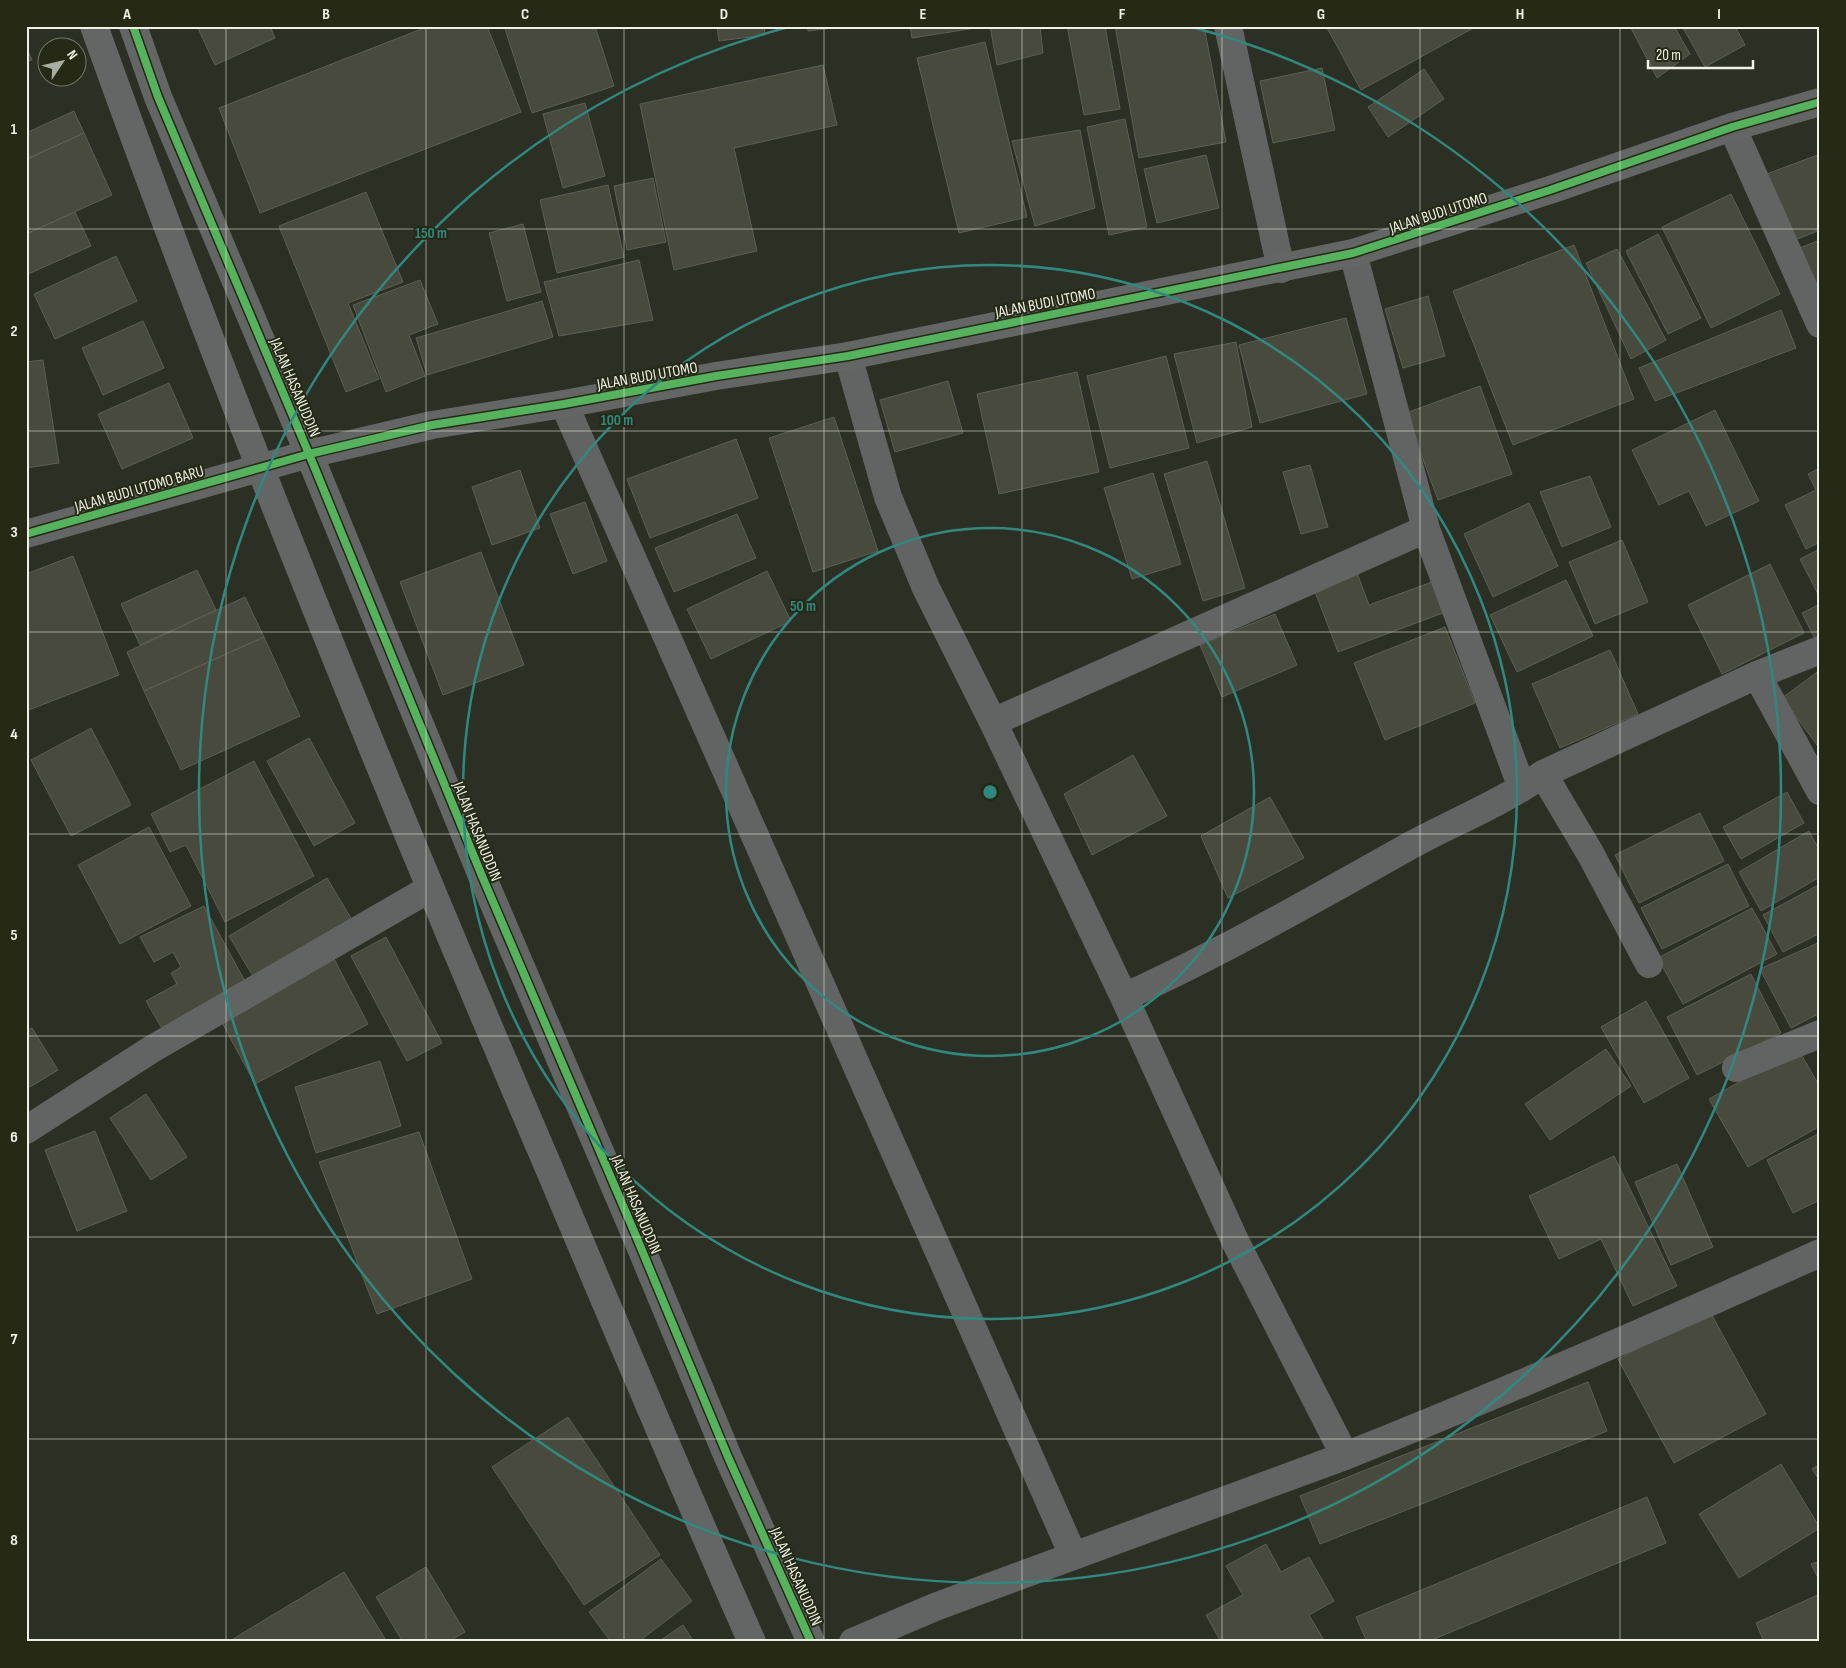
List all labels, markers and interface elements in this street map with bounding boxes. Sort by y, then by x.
text: A [122,5,131,24]
text: B [322,5,330,24]
text: C [521,5,529,24]
text: D [720,5,728,24]
text: E [920,5,927,24]
text: F [1119,5,1126,24]
text: G [1317,5,1325,24]
text: H [1516,5,1524,24]
text: I [1717,5,1721,24]
north arrow [38,38,88,88]
scale bar [1648,38,1754,70]
text: 20 m [1656,46,1681,65]
text: N [63,47,81,63]
text: 1 [11,120,18,139]
street label: JALAN BUDI UTOMO [1386,189,1490,239]
text: 150 m [415,224,447,243]
street label: JALAN BUDI UTOMO [993,284,1097,323]
text: 2 [10,322,18,341]
street label: JALAN HASANUDDIN [265,334,324,440]
street label: JALAN BUDI UTOMO [594,358,699,395]
text: 100 m [601,411,633,430]
street label: JALAN BUDI UTOMO BARU [72,462,206,517]
text: 3 [10,523,18,542]
text: 50 m [790,597,816,616]
text: 4 [10,725,18,744]
street label: JALAN HASANUDDIN [448,778,505,884]
centre of rings [981,783,999,801]
text: 5 [10,926,18,945]
text: 6 [10,1128,18,1147]
street label: JALAN HASANUDDIN [606,1151,665,1257]
text: 7 [11,1330,18,1349]
street label: JALAN HASANUDDIN [765,1524,826,1629]
text: 8 [10,1531,18,1550]

